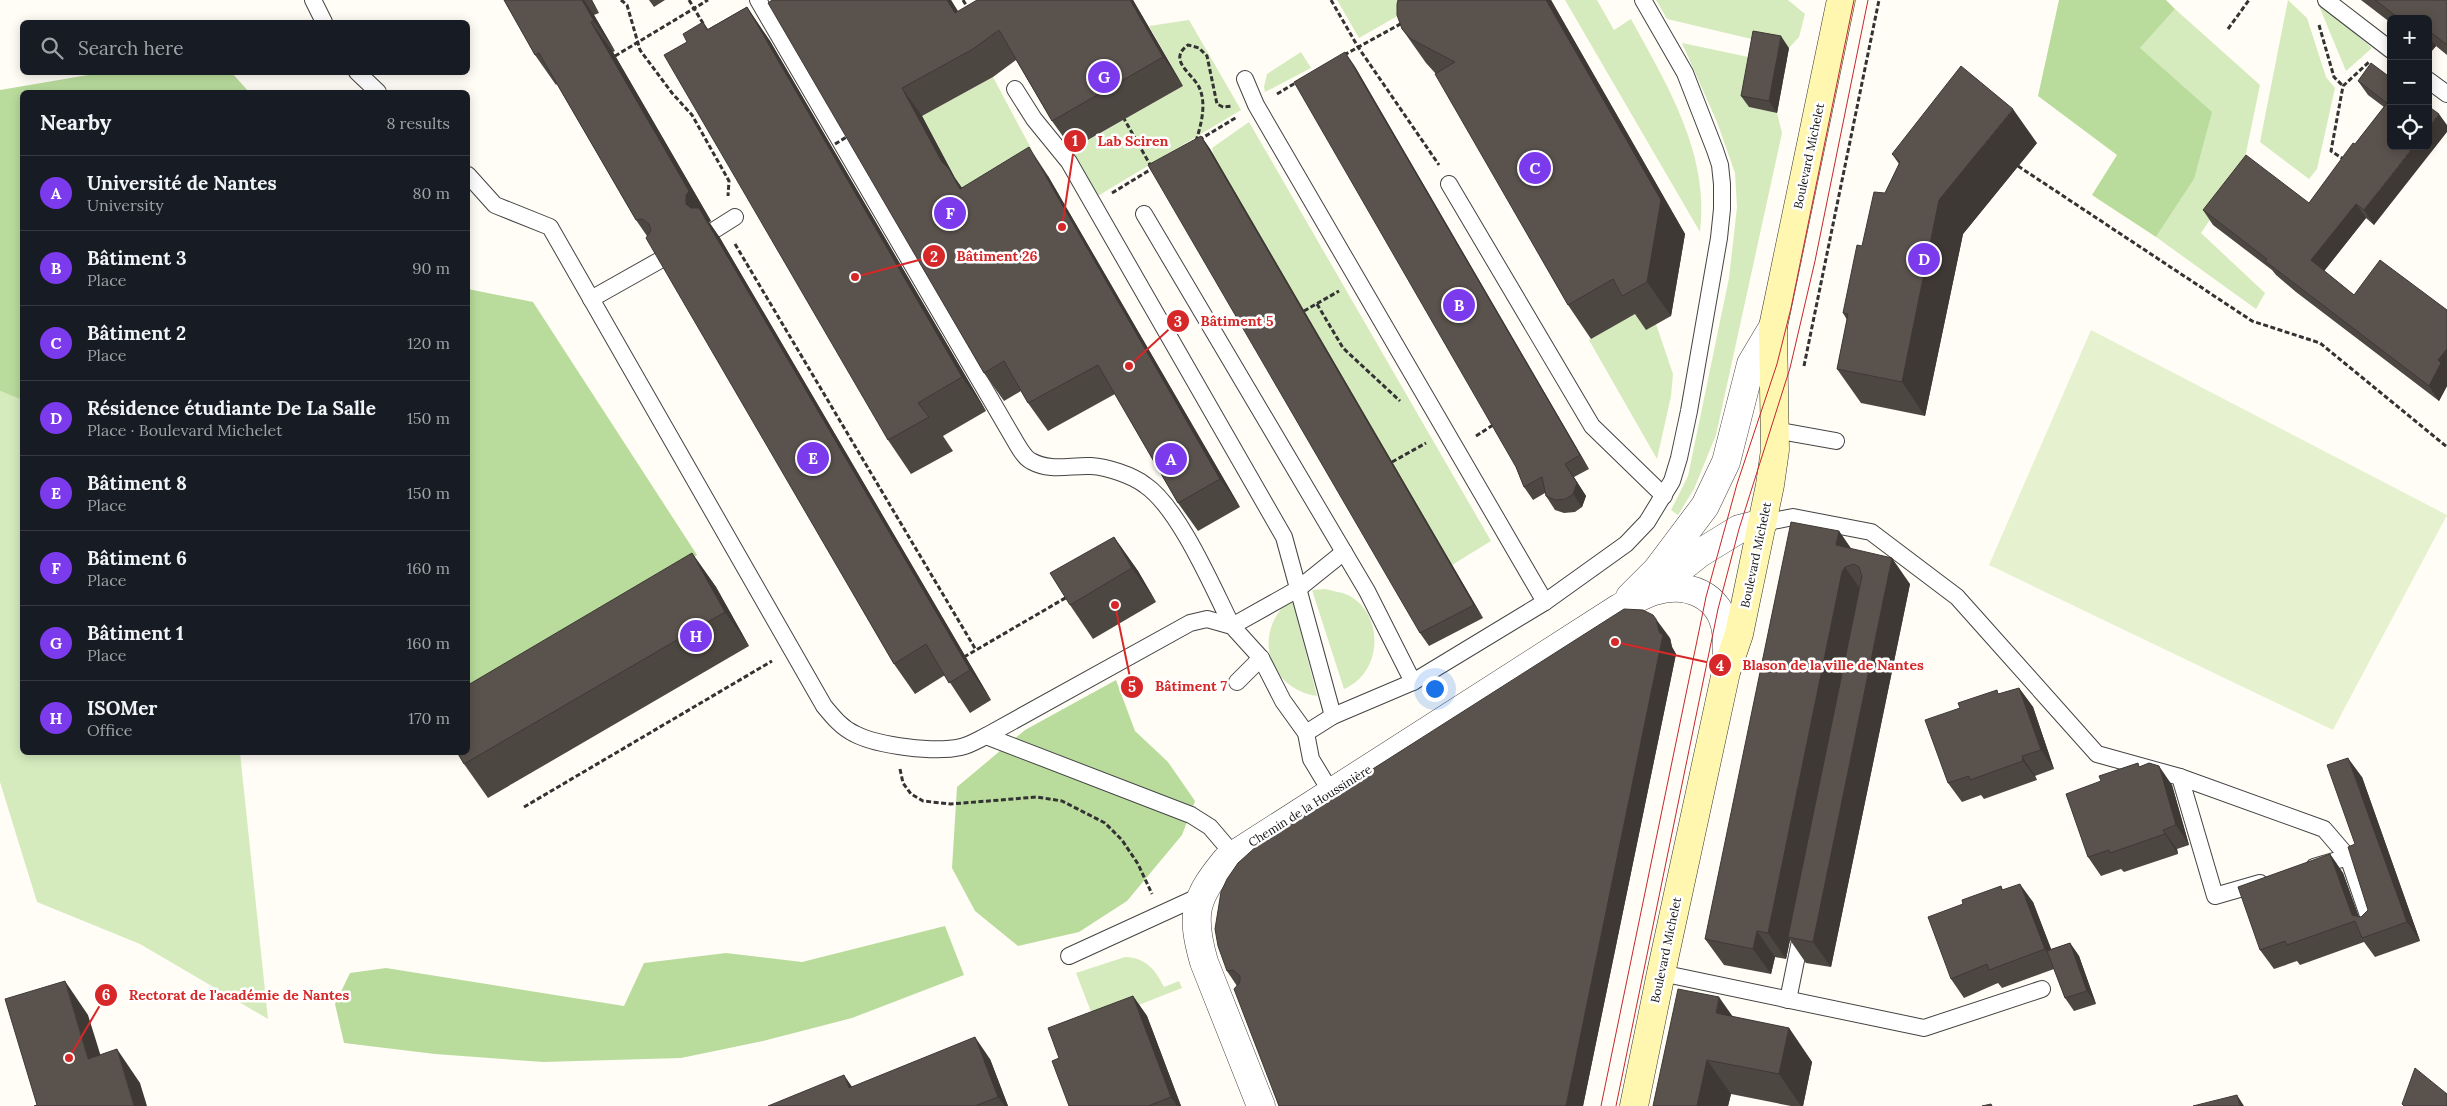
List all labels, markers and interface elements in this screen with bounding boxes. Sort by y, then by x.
map controls [2387,15,2432,150]
button: + [2387,15,2432,60]
search box [20,20,470,75]
icon: search [38,34,66,62]
text: Search here [78,36,184,60]
pin: G [1088,58,1120,96]
button: − [2387,60,2432,105]
street label: Boulevard Michelet [1790,101,1827,210]
button: locate [2387,105,2432,150]
text: Nearby [40,109,111,136]
text: 8 results [386,113,450,133]
callout: Lab Sciren [1063,126,1178,155]
text: 1 [1072,131,1078,150]
text: Lab Sciren [1098,132,1168,150]
pin: C [1519,149,1551,187]
text: Université de Nantes [87,171,277,195]
text: A [51,183,61,203]
text: 80 m [413,183,450,203]
pin: F [934,194,966,232]
text: University [87,195,164,215]
pin: D [1908,240,1940,278]
callout: Bâtiment 26 [921,242,1047,271]
text: Bâtiment 3 [87,246,187,270]
text: 2 [930,247,938,266]
text: Bâtiment 26 [956,247,1038,265]
text: B [51,258,61,278]
text: 90 m [412,258,450,278]
text: Place [87,270,126,290]
pin: B [1443,286,1475,324]
callout: Bâtiment 5 [1165,307,1284,336]
text: 3 [1174,312,1182,331]
text: Bâtiment 5 [1200,312,1274,330]
text: Bâtiment 2 [87,321,186,345]
text: C [50,333,62,353]
text: 120 m [407,333,450,353]
text: Place [87,345,126,365]
text: Résidence étudiante De La Salle [87,396,376,420]
text: D [50,408,62,428]
text: 150 m [407,408,450,428]
text: Place · Boulevard Michelet [87,420,282,440]
pin: E [797,439,829,477]
pin: A [1155,440,1187,478]
text: Bâtiment 8 [87,471,187,495]
text: E [51,483,61,503]
text: 150 m [407,483,450,503]
text: Place [87,495,126,515]
street label: Boulevard Michelet [1737,500,1774,609]
text: Bâtiment 6 [87,546,187,570]
text: F [51,558,61,578]
text: 160 m [406,558,450,578]
text: Place [87,570,126,590]
pin: H [680,617,712,655]
text: Bâtiment 1 [87,621,184,645]
text: G [50,633,62,653]
text: 160 m [406,633,450,653]
text: Place [87,645,126,665]
callout: Blason de la ville de Nantes [1707,651,1934,680]
text: 4 [1716,656,1724,675]
text: Blason de la ville de Nantes [1742,656,1924,674]
callout: Bâtiment 7 [1120,672,1237,701]
your location [1422,676,1448,702]
text: 5 [1128,677,1136,696]
text: Bâtiment 7 [1155,677,1228,695]
text: ISOMer [87,696,157,720]
text: H [50,708,62,728]
text: 170 m [408,708,450,728]
text: Office [87,720,132,740]
street label: Chemin de la Houssinière [1245,761,1375,850]
street label: Boulevard Michelet [1647,895,1684,1004]
callout: Rectorat de l'académie de Nantes [93,980,359,1009]
text: 6 [102,985,110,1004]
text: Rectorat de l'académie de Nantes [129,986,349,1004]

